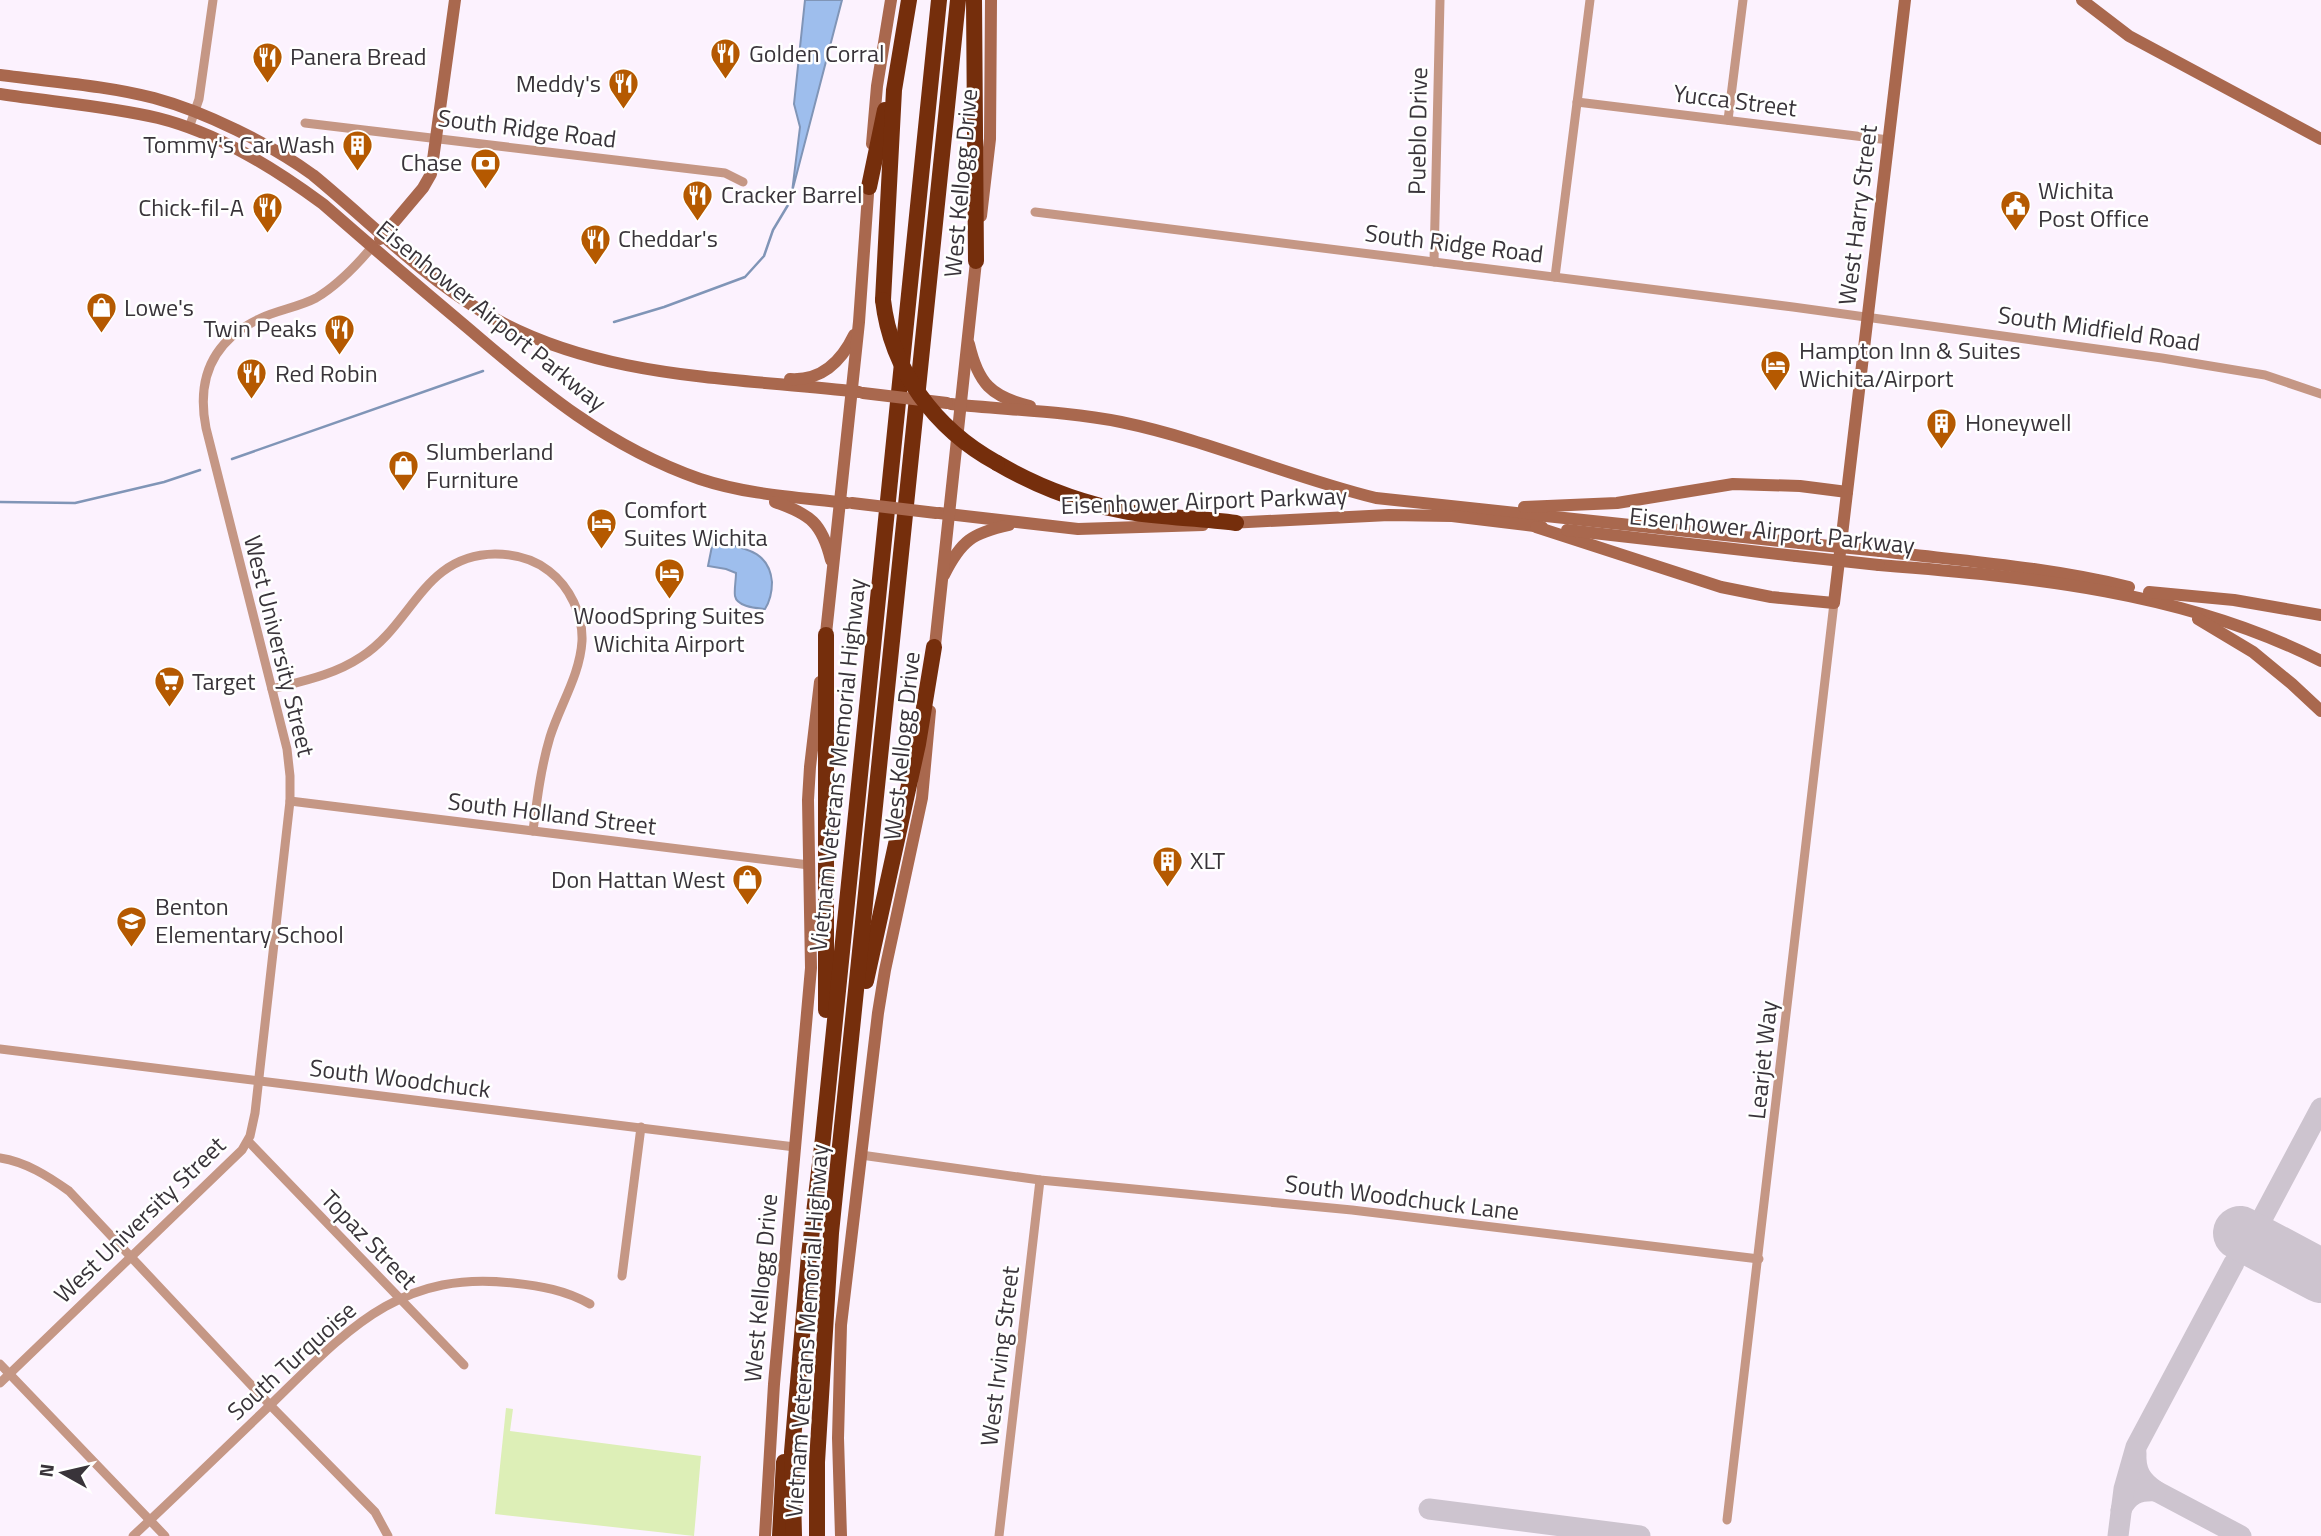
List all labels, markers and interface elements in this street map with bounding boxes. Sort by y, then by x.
place label: Golden Corral [749,35,885,71]
restaurant icon: Golden Corral [709,37,743,81]
place label: Panera Bread [290,38,426,74]
restaurant icon: Panera Bread [250,40,284,84]
place label: Meddy's [516,65,601,101]
restaurant icon: Meddy's [607,67,641,111]
street label: Pueblo Drive [1398,67,1436,195]
street label: Yucca Street [1671,75,1800,126]
street label: West Kellogg Drive [934,87,986,279]
street label: South Ridge Road [436,99,618,157]
street label: West Harry Street [1828,122,1886,307]
place label: Tommy's Car Wash [143,126,335,162]
building icon: Tommy's Car Wash [341,128,375,172]
place label: Chase [401,144,462,180]
bank icon: Chase [468,146,502,190]
place label: Wichita Post Office [2038,172,2149,236]
place label: Cracker Barrel [721,176,862,212]
restaurant icon: Cracker Barrel [681,178,715,222]
public building icon: Wichita Post Office [1998,188,2032,232]
place label: Chick-fil-A [138,189,244,225]
restaurant icon: Chick-fil-A [250,191,284,235]
street label: Eisenhower Airport Parkway [369,211,615,420]
street label: South Ridge Road [1363,214,1545,272]
place label: Cheddar's [618,220,718,256]
restaurant icon: Cheddar's [578,222,612,266]
place label: Lowe's [124,289,194,325]
shop icon: Lowe's [84,291,118,335]
street label: South Midfield Road [1996,296,2203,360]
place label: Twin Peaks [203,310,317,346]
restaurant icon: Twin Peaks [323,312,357,356]
place label: Hampton Inn & Suites Wichita/Airport [1799,332,2021,396]
hotel icon: Hampton Inn & Suites Wichita/Airport [1759,348,1793,392]
place label: Red Robin [275,355,378,391]
restaurant icon: Red Robin [235,357,269,401]
place label: Honeywell [1965,404,2072,440]
building icon: Honeywell [1925,406,1959,450]
place label: Slumberland Furniture [426,433,554,497]
shop icon: Slumberland Furniture [386,449,420,493]
street label: Eisenhower Airport Parkway [1060,477,1348,523]
place label: Comfort Suites Wichita [624,491,768,555]
street label: Eisenhower Airport Parkway [1628,497,1917,563]
hotel icon: Comfort Suites Wichita [584,507,618,551]
street label: West University Street [235,531,325,761]
hotel icon: WoodSpring Suites Wichita Airport [652,557,686,601]
street label: Vietnam Veterans Memorial Highway [800,576,875,953]
place label: WoodSpring Suites Wichita Airport [573,597,765,661]
street label: West Kellogg Drive [873,650,929,842]
place label: Target [192,663,256,699]
supermarket icon: Target [152,665,186,709]
street label: South Holland Street [446,782,659,844]
place label: XLT [1190,842,1226,878]
building icon: XLT [1150,844,1184,888]
place label: Don Hattan West [551,861,726,897]
shop icon: Don Hattan West [731,863,765,907]
place label: Benton Elementary School [155,888,344,952]
school or university icon: Benton Elementary School [115,904,149,948]
street label: Learjet Way [1738,998,1786,1121]
street label: South Woodchuck [308,1049,493,1107]
street label: West University Street [45,1127,234,1311]
street label: Vietnam Veterans Memorial Highway [775,1142,837,1519]
street label: South Woodchuck Lane [1283,1165,1521,1229]
street label: Topaz Street [313,1182,427,1297]
street label: West Kellogg Drive [734,1192,786,1384]
street label: West Irving Street [970,1263,1028,1448]
street label: South Turquoise [219,1292,364,1428]
north arrow [28,1438,98,1508]
text: N [30,1462,61,1479]

